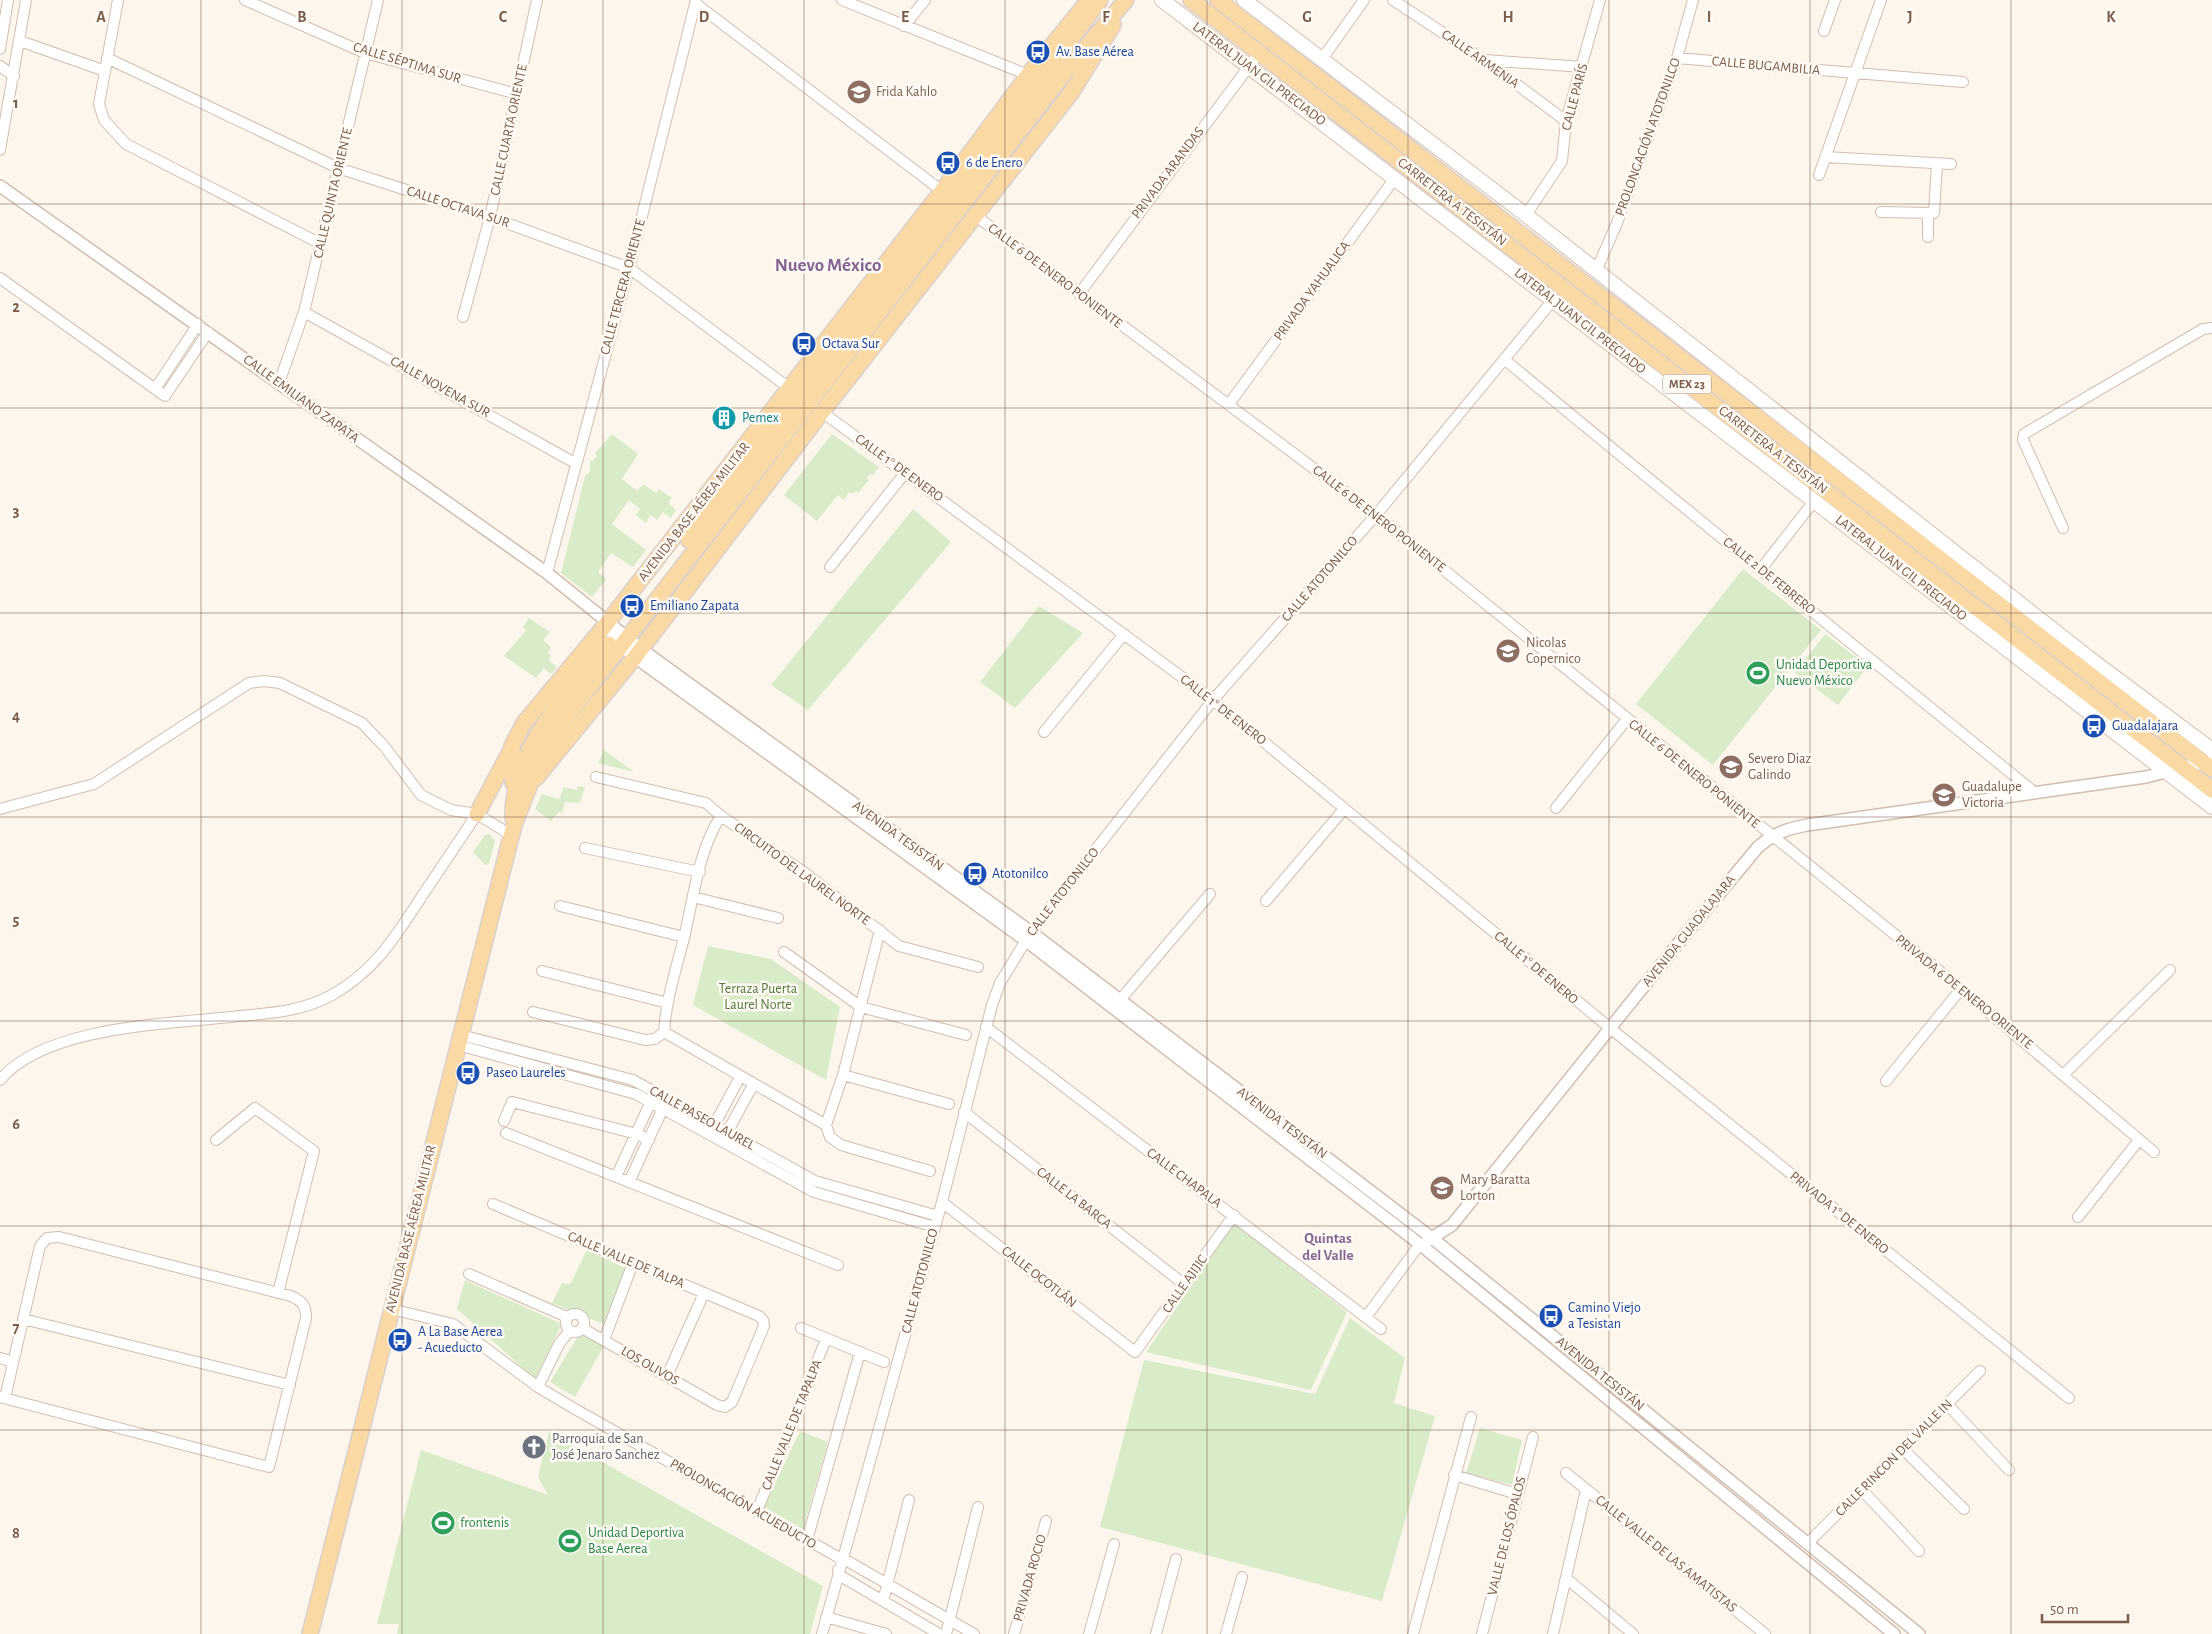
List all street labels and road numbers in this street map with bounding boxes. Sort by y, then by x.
street label: LATERAL JUAN GIL PRECIADO [1189,18,1329,130]
street label: CALLE ARMENIA [1439,27,1521,91]
street label: CALLE SÉPTIMA SUR [351,37,464,86]
street label: CALLE BUGAMBILIA [1711,54,1821,78]
street label: PROLONGACIÓN ATOTONILCO [1610,55,1683,218]
street label: CALLE PARÍS [1556,61,1591,132]
street label: CALLE CUARTA ORIENTE [488,63,530,197]
street label: PRIVADA ARANDAS [1129,125,1207,221]
street label: CALLE QUINTA ORIENTE [311,126,355,260]
street label: CARRETERA A TESISTÁN [1395,153,1511,249]
street label: CALLE OCTAVA SUR [405,184,511,230]
street label: CALLE TERCERA ORIENTE [598,218,648,356]
street label: CALLE 6 DE ENERO PONIENTE [985,221,1125,331]
street label: PRIVADA YAHUALICA [1271,239,1353,343]
street label: LATERAL JUAN GIL PRECIADO [1512,265,1648,377]
street label: CALLE EMILIANO ZAPATA [241,352,361,446]
street label: CALLE NOVENA SUR [388,354,492,420]
road number: MEX 23 [1663,374,1711,394]
street label: CARRETERA A TESISTÁN [1716,401,1832,497]
street label: CALLE 1° DE ENERO [852,431,946,505]
street label: AVENIDA BASE AÉREA MILITAR [633,438,753,584]
street label: CALLE 6 DE ENERO PONIENTE [1310,463,1448,575]
street label: LATERAL JUAN GIL PRECIADO [1833,512,1969,624]
street label: CALLE ATOTONILCO [1279,534,1361,624]
street label: CALLE 2 DE FEBRERO [1720,535,1818,617]
street label: CALLE 1° DE ENERO [1177,672,1269,748]
street label: CALLE 6 DE ENERO PONIENTE [1626,717,1762,831]
street label: AVENIDA TESISTÁN [850,796,948,874]
street label: CIRCUITO DEL LAUREL NORTE [732,820,873,928]
street label: CALLE ATOTONILCO [1024,845,1102,939]
street label: AVENIDA GUADALAJARA [1640,873,1738,989]
street label: CALLE 1° DE ENERO [1491,929,1581,1007]
street label: PRIVADA 6 DE ENERO ORIENTE [1893,932,2036,1052]
street label: AVENIDA TESISTÁN [1234,1082,1332,1161]
street label: CALLE PASEO LAUREL [647,1083,757,1153]
street label: AVENIDA BASE AÉREA MILITAR [380,1143,439,1314]
street label: CALLE CHAPALA [1144,1145,1224,1211]
street label: CALLE LA BARCA [1034,1164,1114,1232]
street label: PRIVADA 1° DE ENERO [1787,1169,1891,1257]
street label: CALLE ATOTONILCO [899,1227,941,1335]
street label: CALLE VALLE DE TALPA [566,1229,686,1291]
street label: CALLE OCOTLÁN [999,1241,1081,1310]
street label: CALLE AJIJIC [1160,1252,1210,1316]
street label: AVENIDA TESISTÁN [1553,1332,1649,1414]
street label: LOS OLIVOS [619,1344,681,1388]
street label: CALLE VALLE DE TAPALPA [759,1358,825,1492]
street label: CALLE RINCON DEL VALLE IN [1833,1397,1955,1519]
street label: PROLONGACIÓN ACUEDUCTO [668,1454,820,1552]
street label: VALLE DE LOS ÓPALOS [1483,1474,1529,1597]
street label: CALLE VALLE DE LAS AMATISTAS [1593,1493,1739,1615]
street label: PRIVADA ROCIO [1011,1533,1049,1623]

